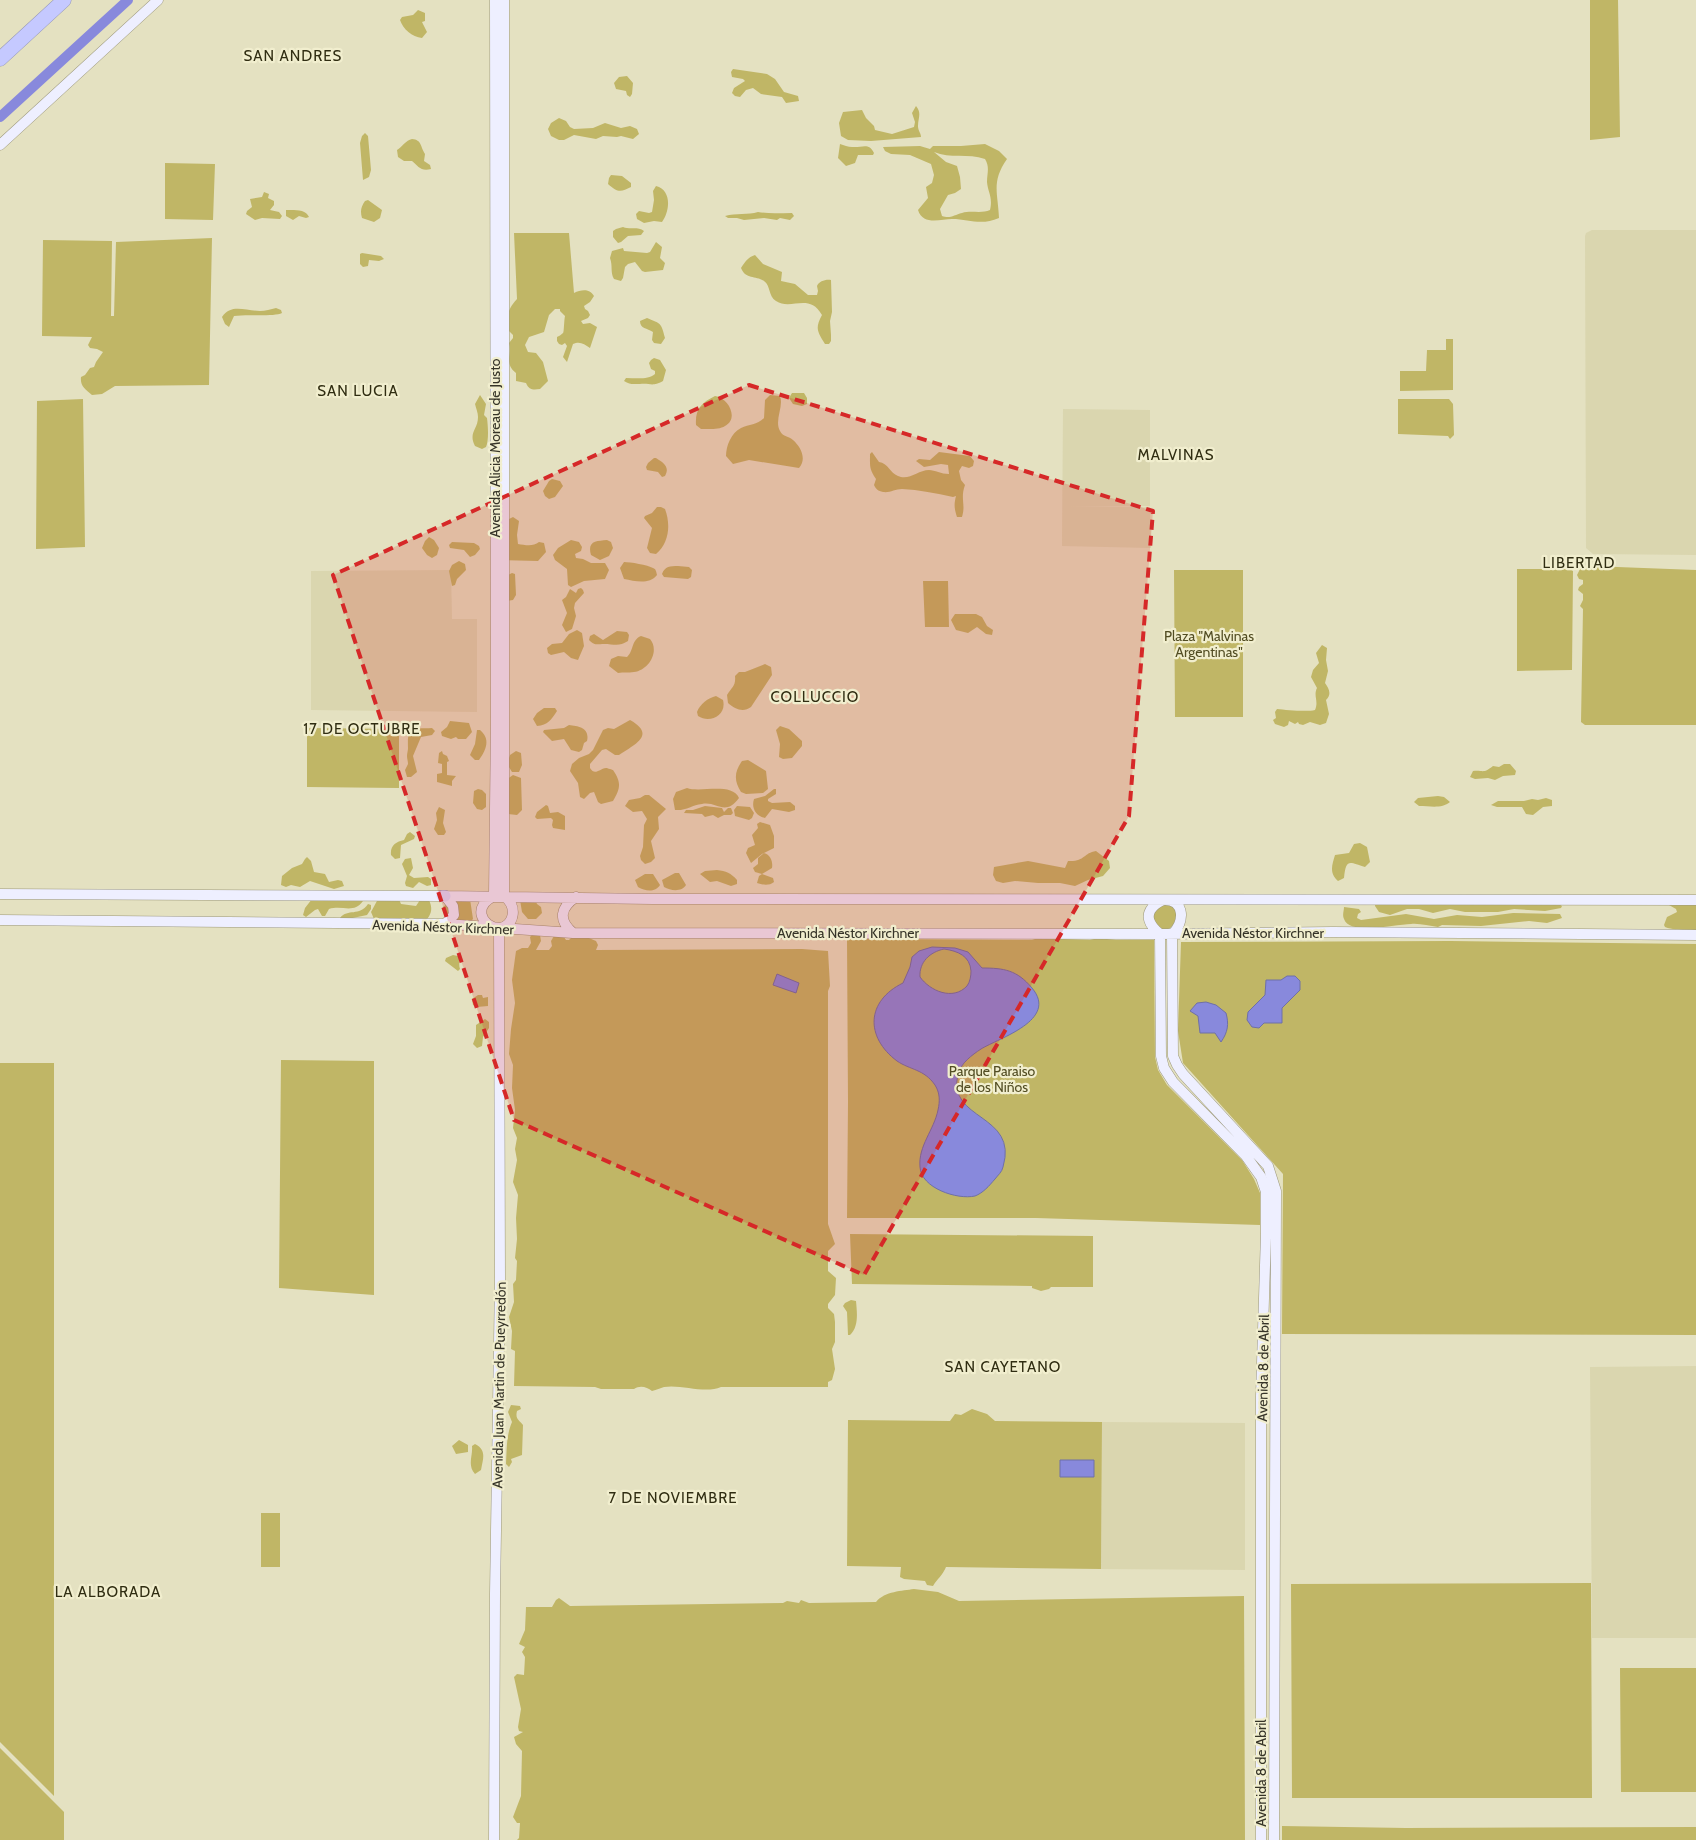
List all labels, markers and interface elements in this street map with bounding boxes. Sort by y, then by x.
district label: SAN ANDRES [244,47,342,65]
street label: Avenida Alicia Moreau de Justo [486,358,504,538]
district label: SAN LUCIA [317,382,399,400]
district label: MALVINAS [1138,446,1214,464]
district label: LIBERTAD [1543,554,1615,572]
park label: Plaza "Malvinas Argentinas" [1164,627,1254,661]
district label: COLLUCCIO [771,688,859,706]
district label: 17 DE OCTUBRE [303,720,421,738]
street label: Avenida Néstor Kirchner [372,916,515,938]
street label: Avenida Néstor Kirchner [777,924,920,942]
street label: Avenida Néstor Kirchner [1182,924,1325,942]
park label: Parque Paraiso de los Niños [949,1062,1035,1096]
street label: Avenida Juan Martin de Pueyrredón [488,1281,510,1488]
street label: Avenida 8 de Abril [1253,1314,1273,1422]
district label: SAN CAYETANO [945,1358,1061,1376]
district label: 7 DE NOVIEMBRE [608,1489,738,1507]
district label: LA ALBORADA [55,1583,161,1601]
street label: Avenida 8 de Abril [1252,1719,1270,1827]

